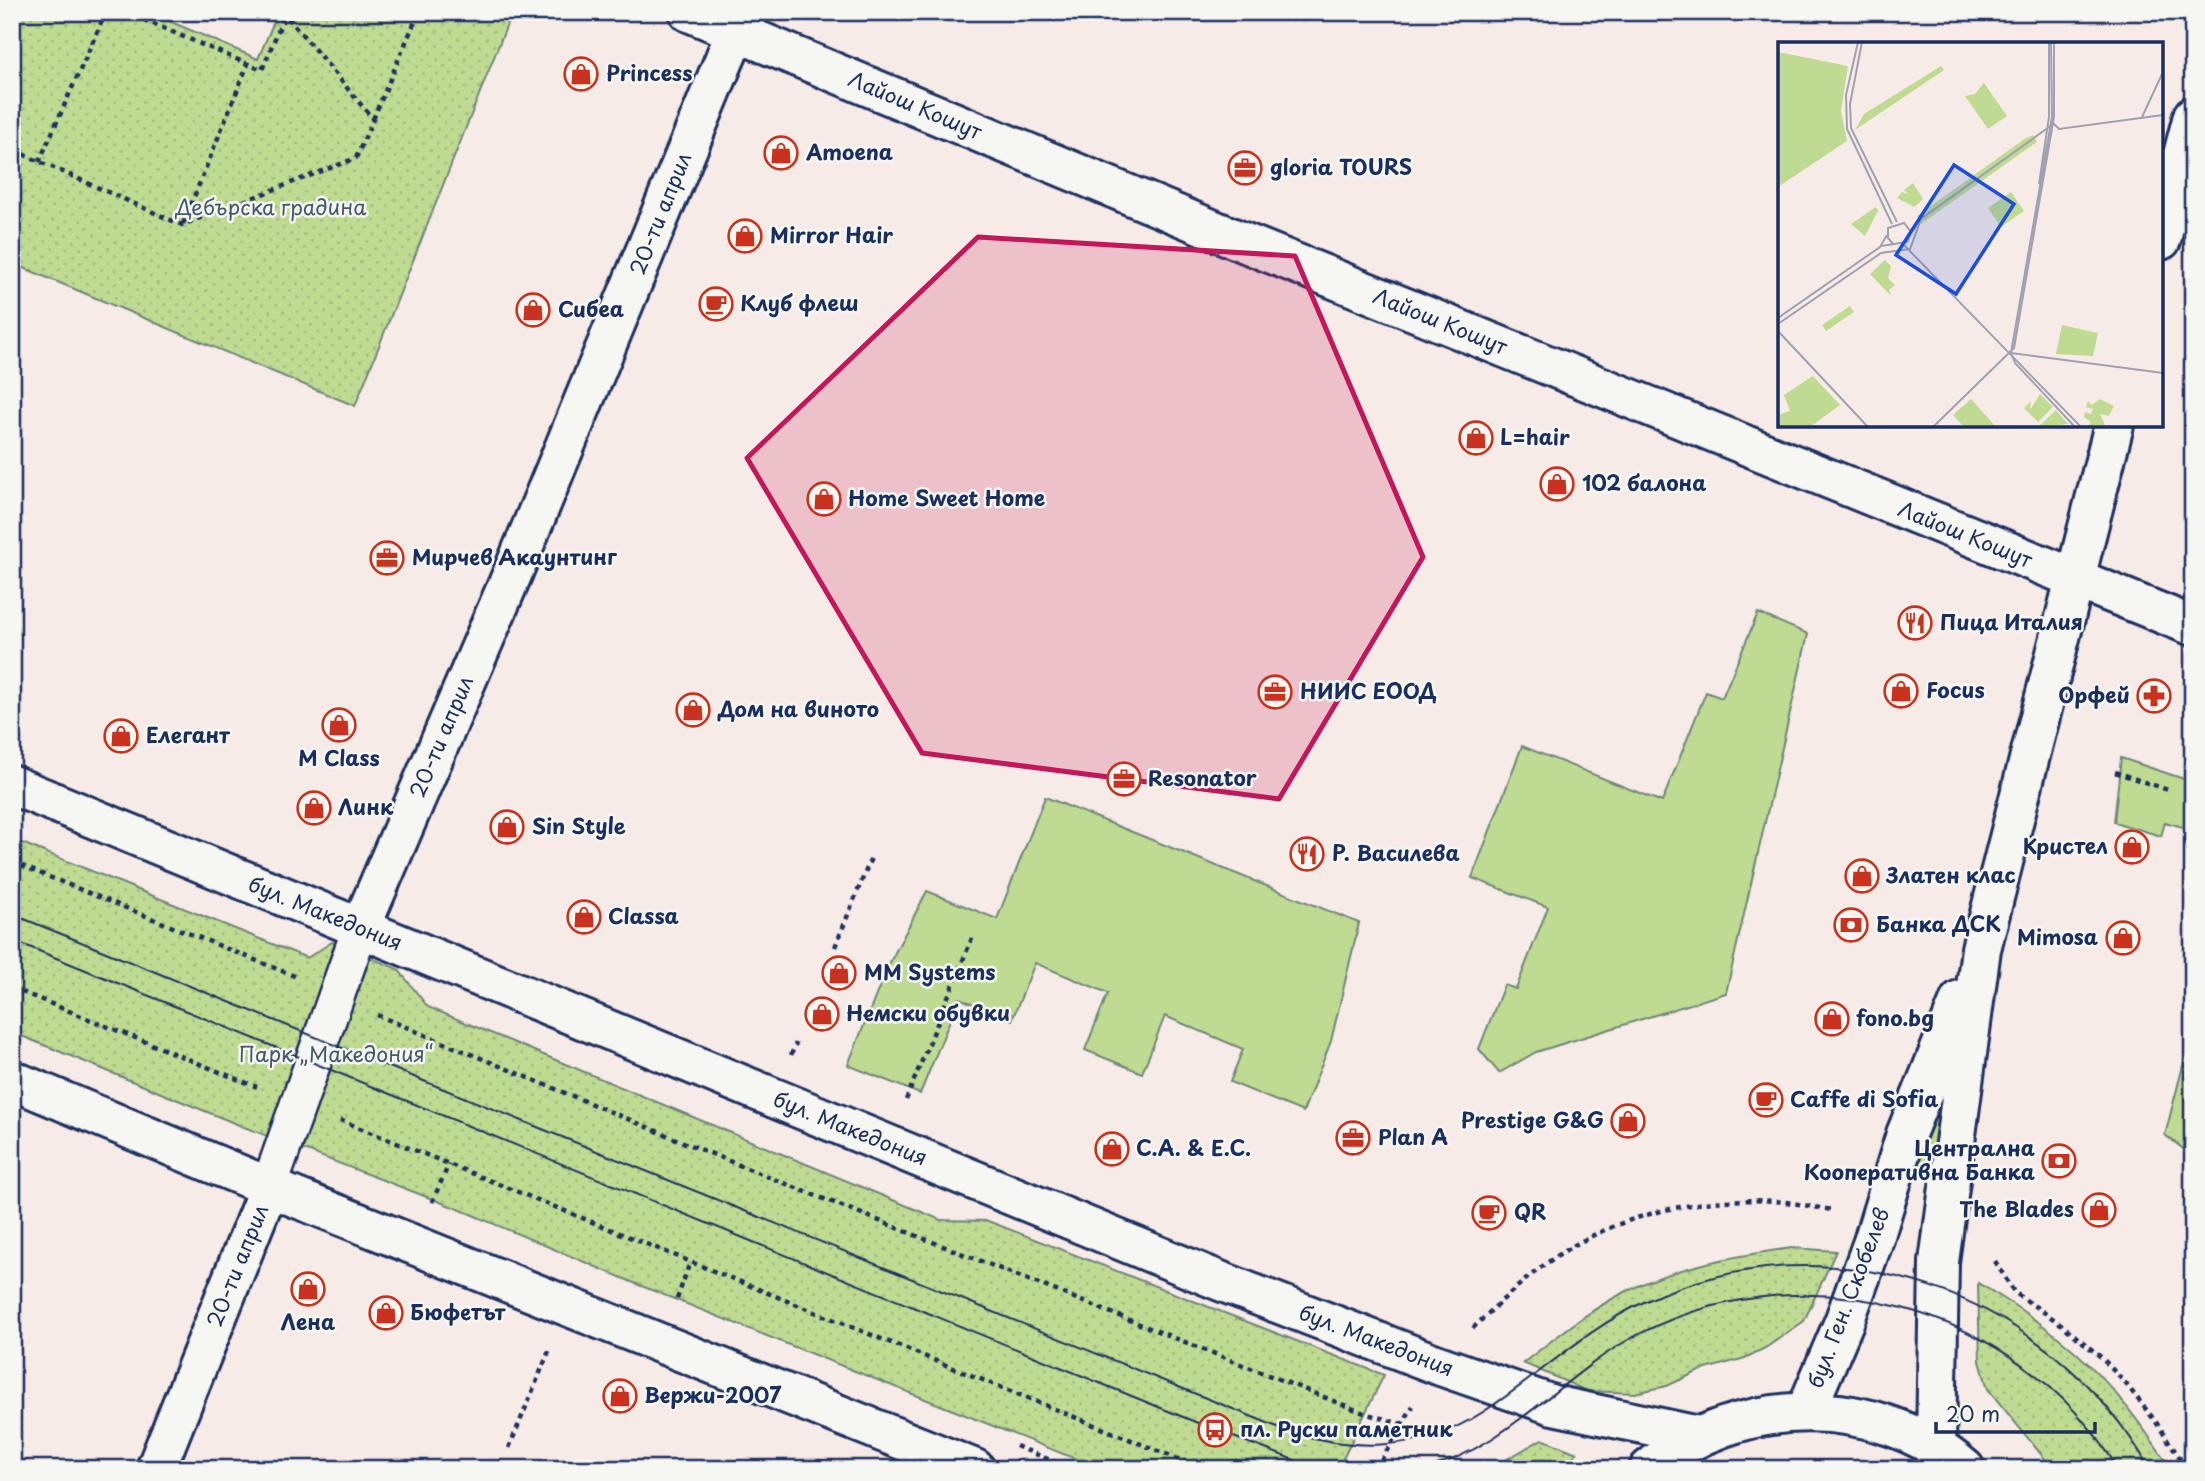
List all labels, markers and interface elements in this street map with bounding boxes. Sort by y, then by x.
inset map [1778,42,2163,427]
shop icon: Princess [562,55,600,93]
place label: Princess [606,56,692,88]
street label: Лайош Кошут [844,62,988,147]
shop icon: Amoena [762,134,800,172]
place label: Amoena [805,135,893,167]
street label: 20-ти април [620,147,698,279]
office icon: gloria TOURS [1226,149,1264,187]
place label: gloria TOURS [1270,150,1412,182]
park label: Дебърска градина [175,190,367,222]
shop icon: Mirror Hair [726,217,764,255]
place label: Mirror Hair [770,218,893,250]
street label: Лайош Кошут [1369,279,1514,362]
cafe icon: Клуб флеш [697,285,735,323]
place label: Клуб флеш [740,286,859,318]
shop icon: Сибеа [514,291,552,329]
place label: Сибеа [558,292,624,324]
shop icon: L=hair [1457,419,1495,457]
place label: L=hair [1500,420,1570,452]
shop icon: 102 балона [1538,465,1576,503]
place label: 102 балона [1582,466,1706,498]
shop icon: Home Sweet Home [805,480,843,518]
place label: Home Sweet Home [848,481,1045,513]
street label: Лайош Кошут [1894,492,2039,575]
office icon: Мирчев Акаунтинг [368,539,406,577]
place label: Мирчев Акаунтинг [412,540,617,572]
restaurant icon: Пица Италия [1896,604,1934,642]
place label: Пица Италия [1940,605,2083,637]
street label: 20-ти април [400,670,480,802]
shop icon: Focus [1882,672,1920,710]
office icon: НИИС ЕООД [1256,673,1294,711]
place label: Focus [1926,673,1985,705]
place label: НИИС ЕООД [1300,674,1437,706]
pharmacy icon: Орфей [2135,677,2173,715]
place label: Орфей [2058,678,2130,710]
shop icon: Дом на виното [674,691,712,729]
place label: Дом на виното [717,692,879,724]
shop icon: M Class [320,706,358,744]
shop icon: Елегант [102,717,140,755]
place label: Елегант [146,718,230,750]
place label: M Class [298,741,380,773]
office icon: Resonator [1105,760,1143,798]
place label: Resonator [1148,761,1257,793]
shop icon: Линк [295,789,333,827]
place label: Линк [338,790,394,822]
shop icon: Sin Style [488,808,526,846]
place label: Sin Style [532,809,626,841]
shop icon: Кристел [2113,828,2151,866]
place label: Кристел [2023,829,2108,861]
restaurant icon: Р. Василева [1288,835,1326,873]
place label: Р. Василева [1332,836,1460,868]
shop icon: Златен клас [1843,857,1881,895]
place label: Златен клас [1885,858,2016,890]
street label: бул. Македония [244,867,408,958]
shop icon: Classa [565,898,603,936]
place label: Classa [608,899,679,931]
bank icon: Банка ДСК [1832,906,1870,944]
place label: Банка ДСК [1876,907,2001,939]
shop icon: Mimosa [2104,919,2142,957]
place label: Mimosa [2017,920,2098,952]
shop icon: MM Systems [820,954,858,992]
place label: MM Systems [864,955,996,987]
shop icon: Немски обувки [803,995,841,1033]
place label: Немски обувки [846,996,1010,1028]
shop icon: fono.bg [1813,1000,1851,1038]
place label: fono.bg [1856,1001,1934,1033]
park label: Парк „Македония“ [239,1037,434,1069]
cafe icon: Caffe di Sofia [1747,1081,1785,1119]
street label: бул. Македония [769,1082,933,1173]
place label: Caffe di Sofia [1790,1082,1939,1114]
shop icon: Prestige G&G [1609,1102,1647,1140]
place label: Prestige G&G [1461,1103,1604,1135]
office icon: Plan A [1334,1119,1372,1157]
place label: Plan A [1378,1120,1449,1152]
shop icon: С.А. & Е.С. [1093,1130,1131,1168]
place label: С.А. & Е.С. [1136,1131,1251,1163]
place label: Централна Кооперативна Банка [1803,1131,2035,1187]
bank icon: Централна Кооперативна Банка [2040,1142,2078,1180]
shop icon: The Blades [2080,1191,2118,1229]
place label: The Blades [1959,1192,2074,1224]
cafe icon: QR [1470,1194,1508,1232]
place label: QR [1514,1195,1546,1227]
street label: 20-ти април [197,1199,275,1331]
street label: бул. Ген. Скобелев [1798,1202,1896,1392]
shop icon: Лена [289,1270,327,1308]
shop icon: Бюфетът [367,1294,405,1332]
place label: Бюфетът [410,1295,506,1327]
street label: бул. Македония [1295,1295,1459,1383]
place label: Лена [281,1305,335,1337]
shop icon: Вержи-2007 [601,1377,639,1415]
place label: Вержи-2007 [644,1378,782,1410]
scale bar [1936,1390,2095,1434]
text: 20 m [1946,1397,2000,1429]
bus stop icon: пл. Руски паметник [1196,1411,1234,1449]
place label: пл. Руски паметник [1240,1412,1453,1444]

